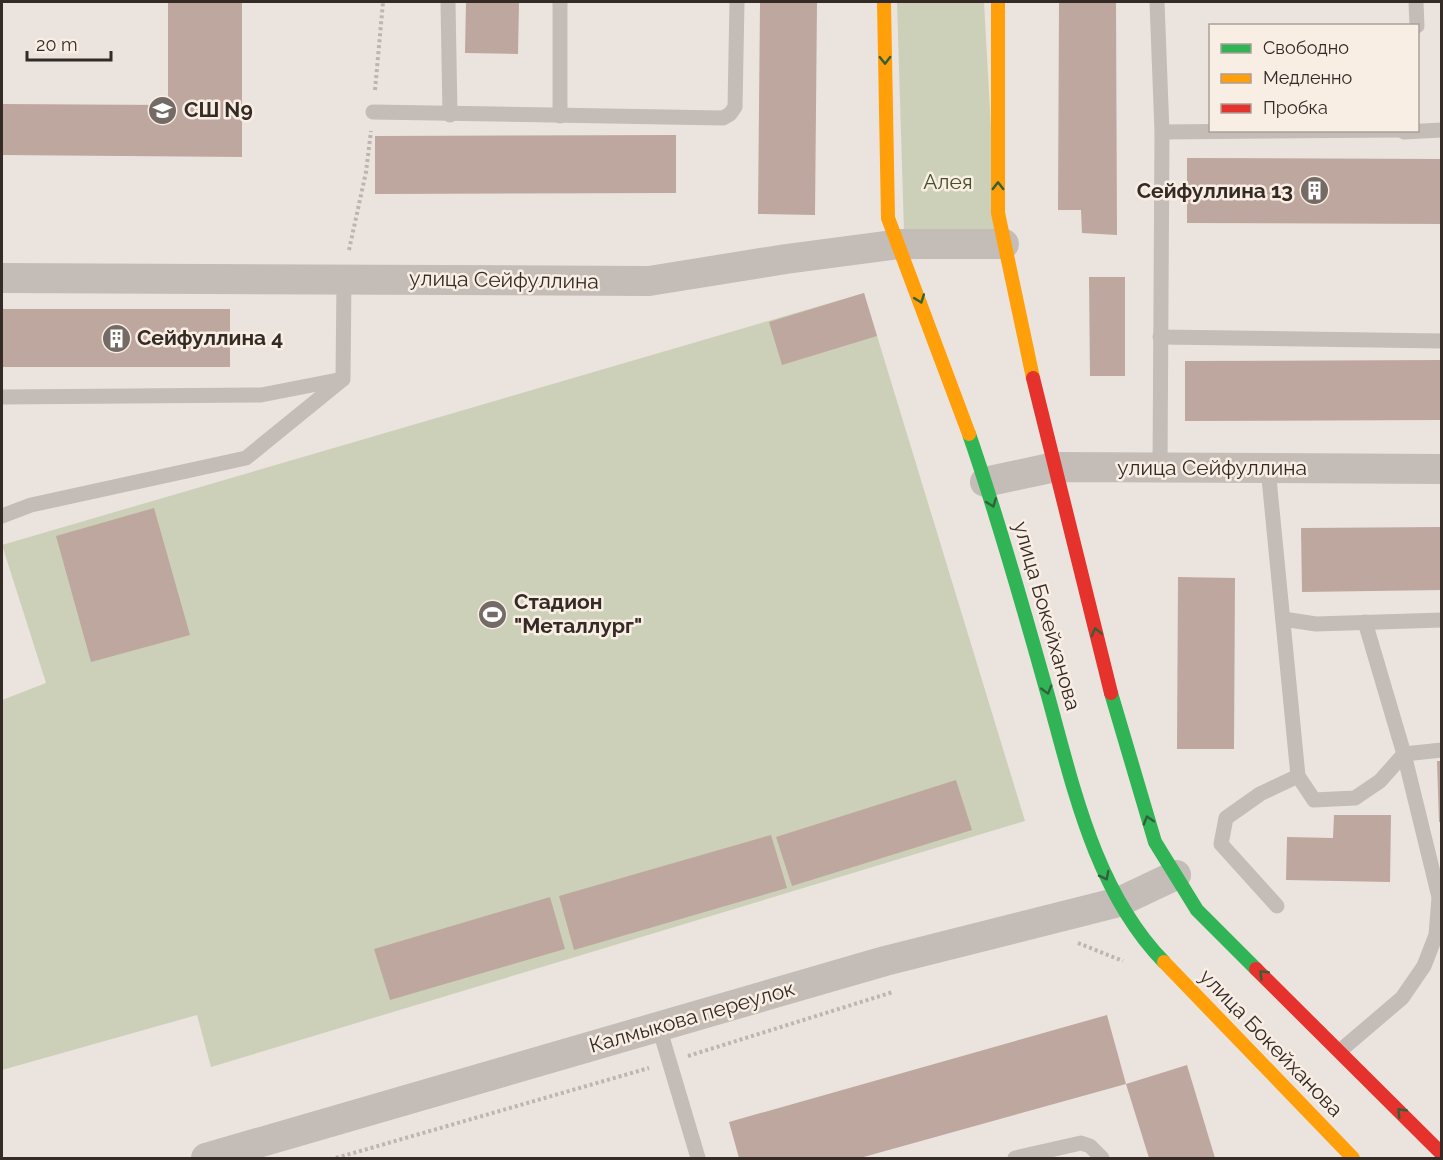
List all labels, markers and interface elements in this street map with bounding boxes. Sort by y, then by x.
scale bar [27,24,111,62]
legend [1209,24,1419,132]
text: 20 m [36,34,78,55]
text: Свободно [1263,37,1349,58]
one-way arrow [879,55,892,64]
text: Медленно [1263,67,1352,88]
school or university icon: СШ N9 [147,94,179,126]
place label: СШ N9 [184,97,253,122]
text: Пробка [1263,97,1328,118]
park label: Алея [923,169,973,194]
building icon: Сейфуллина 13 [1298,175,1330,207]
place label: Сейфуллина 13 [1137,178,1293,203]
one-way arrow [992,181,1004,190]
street label: улица Сейфуллина [409,265,599,294]
one-way arrow [913,293,925,304]
building icon: Сейфуллина 4 [100,322,132,354]
place label: Сейфуллина 4 [137,325,283,350]
street label: улица Сейфуллина [1117,455,1307,480]
one-way arrow [985,497,998,508]
street label: улица Бокейханова [1009,518,1086,713]
place label: Стадион "Металлург" [514,589,642,638]
sports icon: Стадион "Металлург" [477,598,509,630]
one-way arrow [1091,627,1104,637]
one-way arrow [1039,685,1052,695]
one-way arrow [1143,815,1155,825]
one-way arrow [1098,869,1110,880]
street label: улица Бокейханова [1194,964,1348,1122]
one-way arrow [1259,970,1269,981]
street label: Калмыкова переулок [586,975,798,1058]
one-way arrow [1397,1108,1408,1119]

